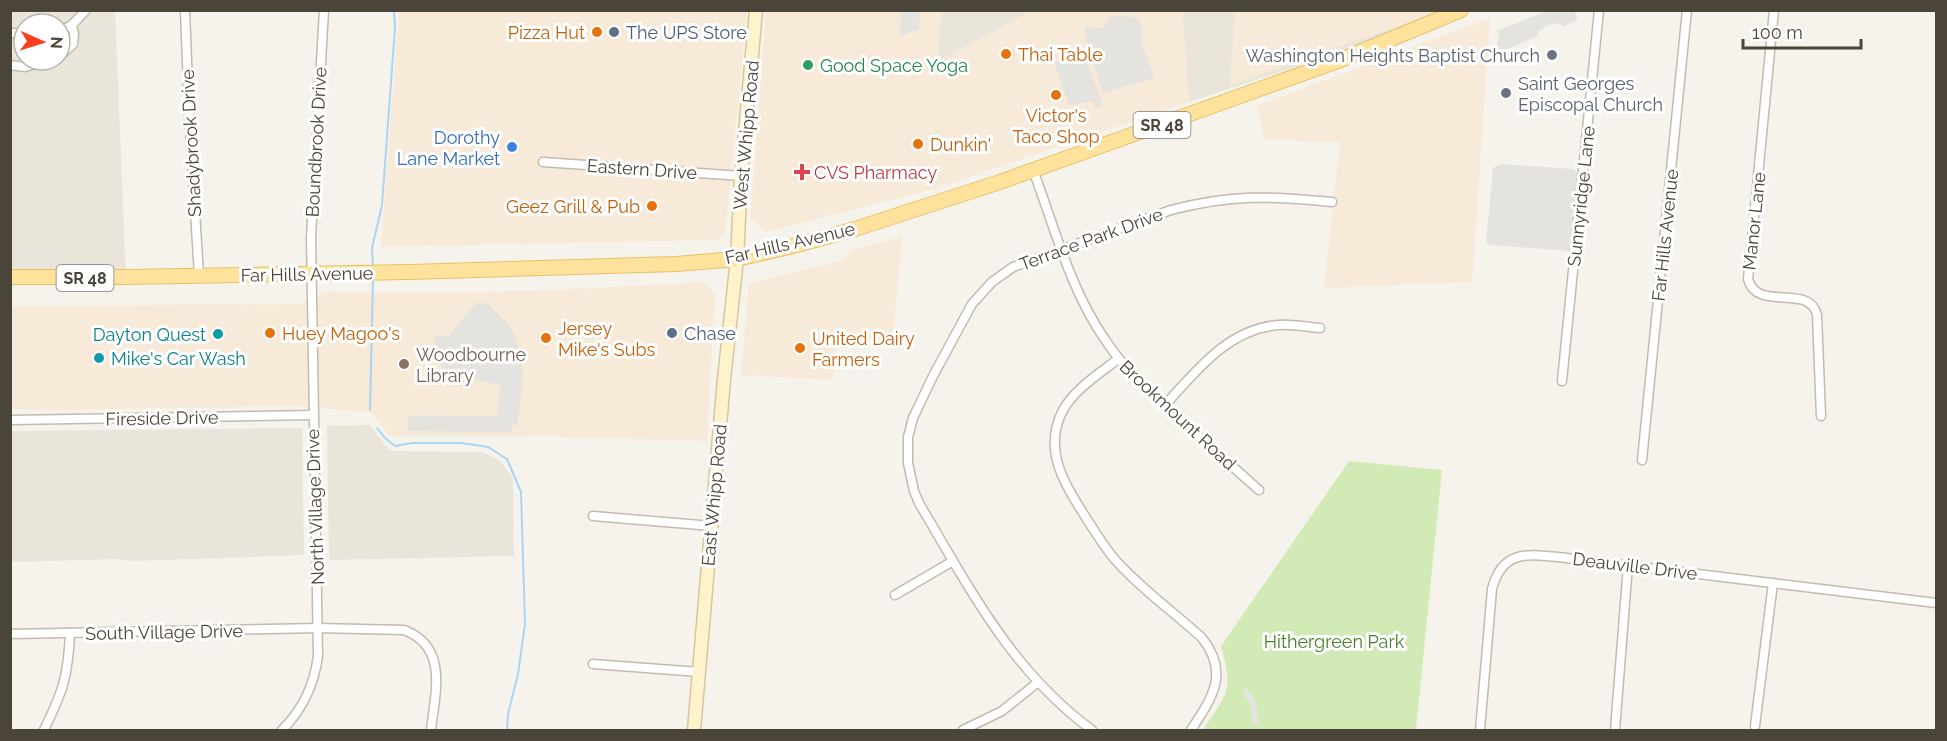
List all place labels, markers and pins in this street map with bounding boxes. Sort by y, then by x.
place label: Pizza Hut [508,22,585,43]
place label: The UPS Store [626,22,747,43]
marker: Pizza Hut [590,25,604,39]
marker: The UPS Store [607,25,621,39]
place label: Thai Table [1018,44,1103,65]
place label: Washington Heights Baptist Church [1245,45,1540,66]
marker: Thai Table [999,47,1013,61]
marker: Washington Heights Baptist Church [1545,48,1559,62]
place label: Good Space Yoga [820,55,968,76]
marker: Good Space Yoga [801,58,815,72]
place label: Saint Georges Episcopal Church [1518,73,1663,115]
marker: Saint Georges Episcopal Church [1499,86,1513,100]
marker: Victor's Taco Shop [1049,88,1063,102]
place label: Victor's Taco Shop [1012,105,1100,147]
place label: Dorothy Lane Market [397,127,500,169]
place label: Dunkin' [930,134,991,155]
marker: Dunkin' [911,137,925,151]
marker: Dorothy Lane Market [505,140,519,154]
place label: CVS Pharmacy [814,162,937,183]
marker: CVS Pharmacy [795,165,809,179]
place label: Geez Grill & Pub [506,196,640,217]
marker: Geez Grill & Pub [645,199,659,213]
place label: Jersey Mike's Subs [558,318,655,360]
place label: Huey Magoo's [282,323,400,344]
place label: Chase [684,323,736,344]
place label: Dayton Quest [93,324,206,345]
marker: Huey Magoo's [263,326,277,340]
marker: Chase [665,326,679,340]
marker: Dayton Quest [211,327,225,341]
place label: United Dairy Farmers [812,328,915,370]
marker: Jersey Mike's Subs [539,331,553,345]
marker: United Dairy Farmers [793,341,807,355]
place label: Woodbourne Library [416,344,527,386]
place label: Mike's Car Wash [111,348,246,369]
marker: Mike's Car Wash [92,351,106,365]
marker: Woodbourne Library [397,357,411,371]

